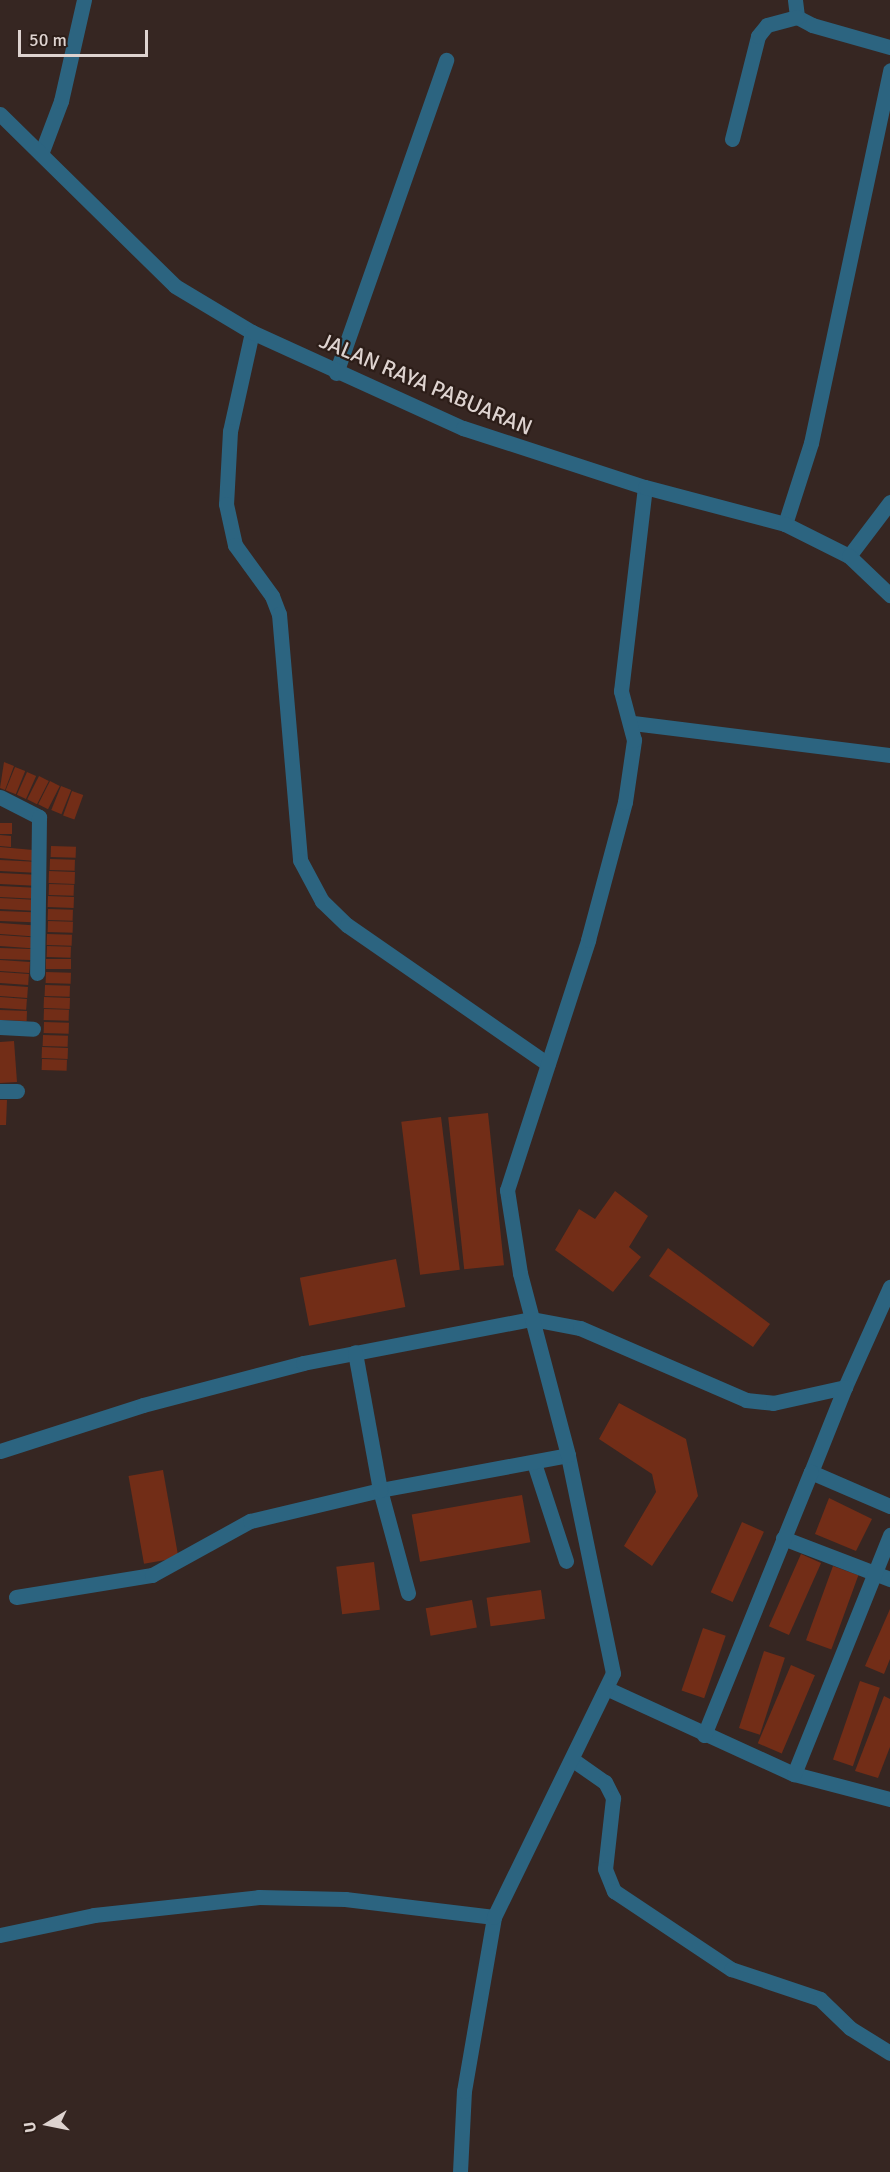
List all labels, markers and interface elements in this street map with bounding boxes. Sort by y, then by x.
scale bar [21,18,152,56]
text: 50 m [29,29,67,51]
street label: JALAN RAYA PABUARAN [316,327,536,441]
north arrow [18,2094,78,2154]
text: U [19,2120,41,2134]

